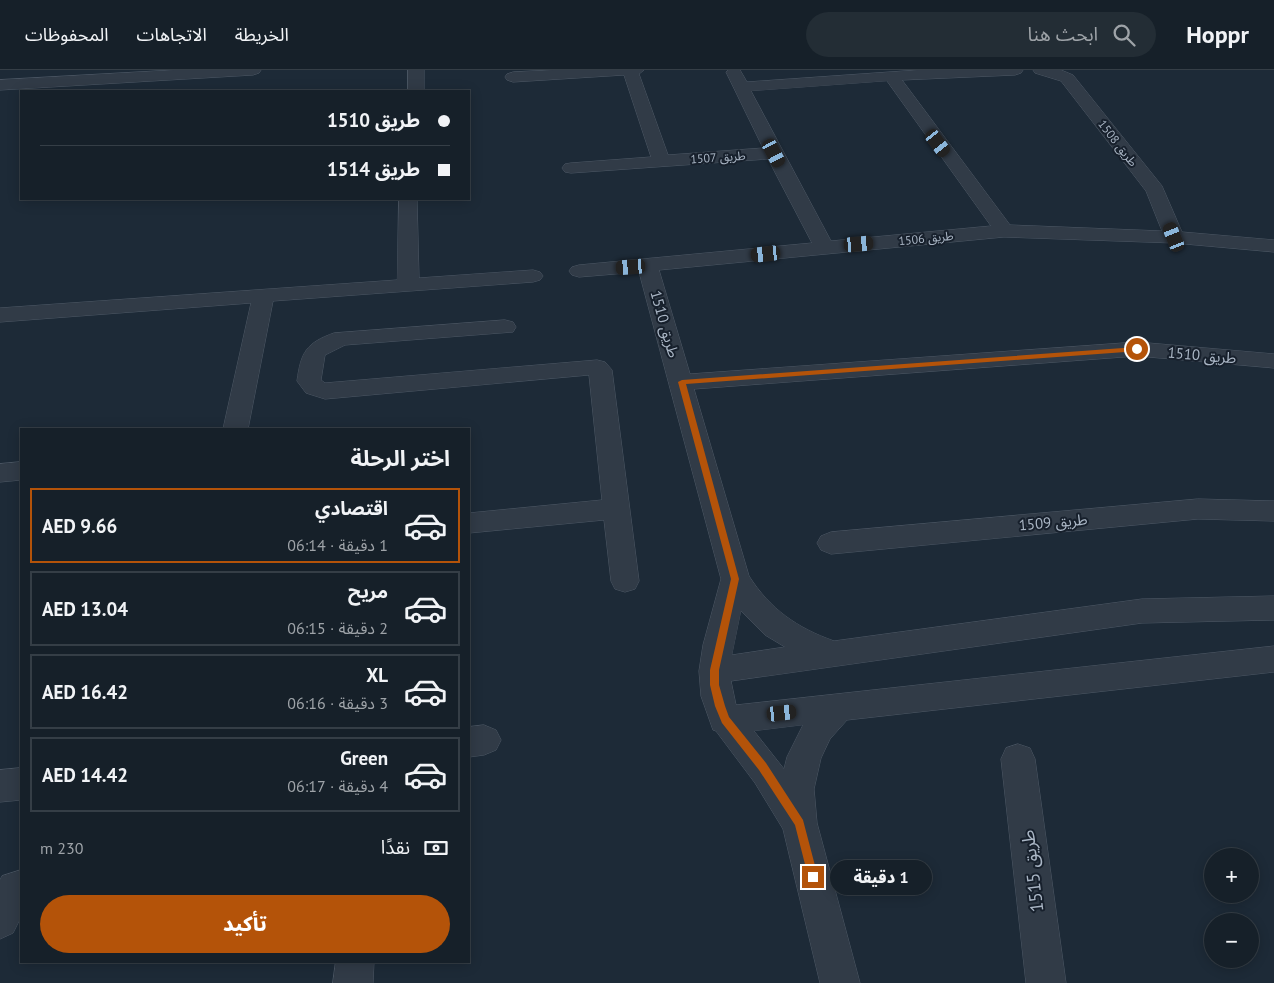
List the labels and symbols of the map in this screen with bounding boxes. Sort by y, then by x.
street label: طريق 1508 [1094,117,1141,170]
car [922,127,953,159]
car [760,136,787,170]
street label: طريق 1507 [690,148,746,167]
car [1161,220,1186,254]
street label: طريق 1506 [898,228,954,249]
car [843,235,874,253]
car [750,245,781,263]
car [615,258,646,276]
street label: طريق 1510 [645,288,684,360]
route start [1126,338,1148,360]
street label: طريق 1510 [1167,343,1237,368]
street label: طريق 1509 [1018,510,1088,535]
car [766,704,797,722]
street label: طريق 1515 [1016,829,1048,913]
callout: 1 دقيقة [830,860,933,894]
route end [802,866,824,888]

